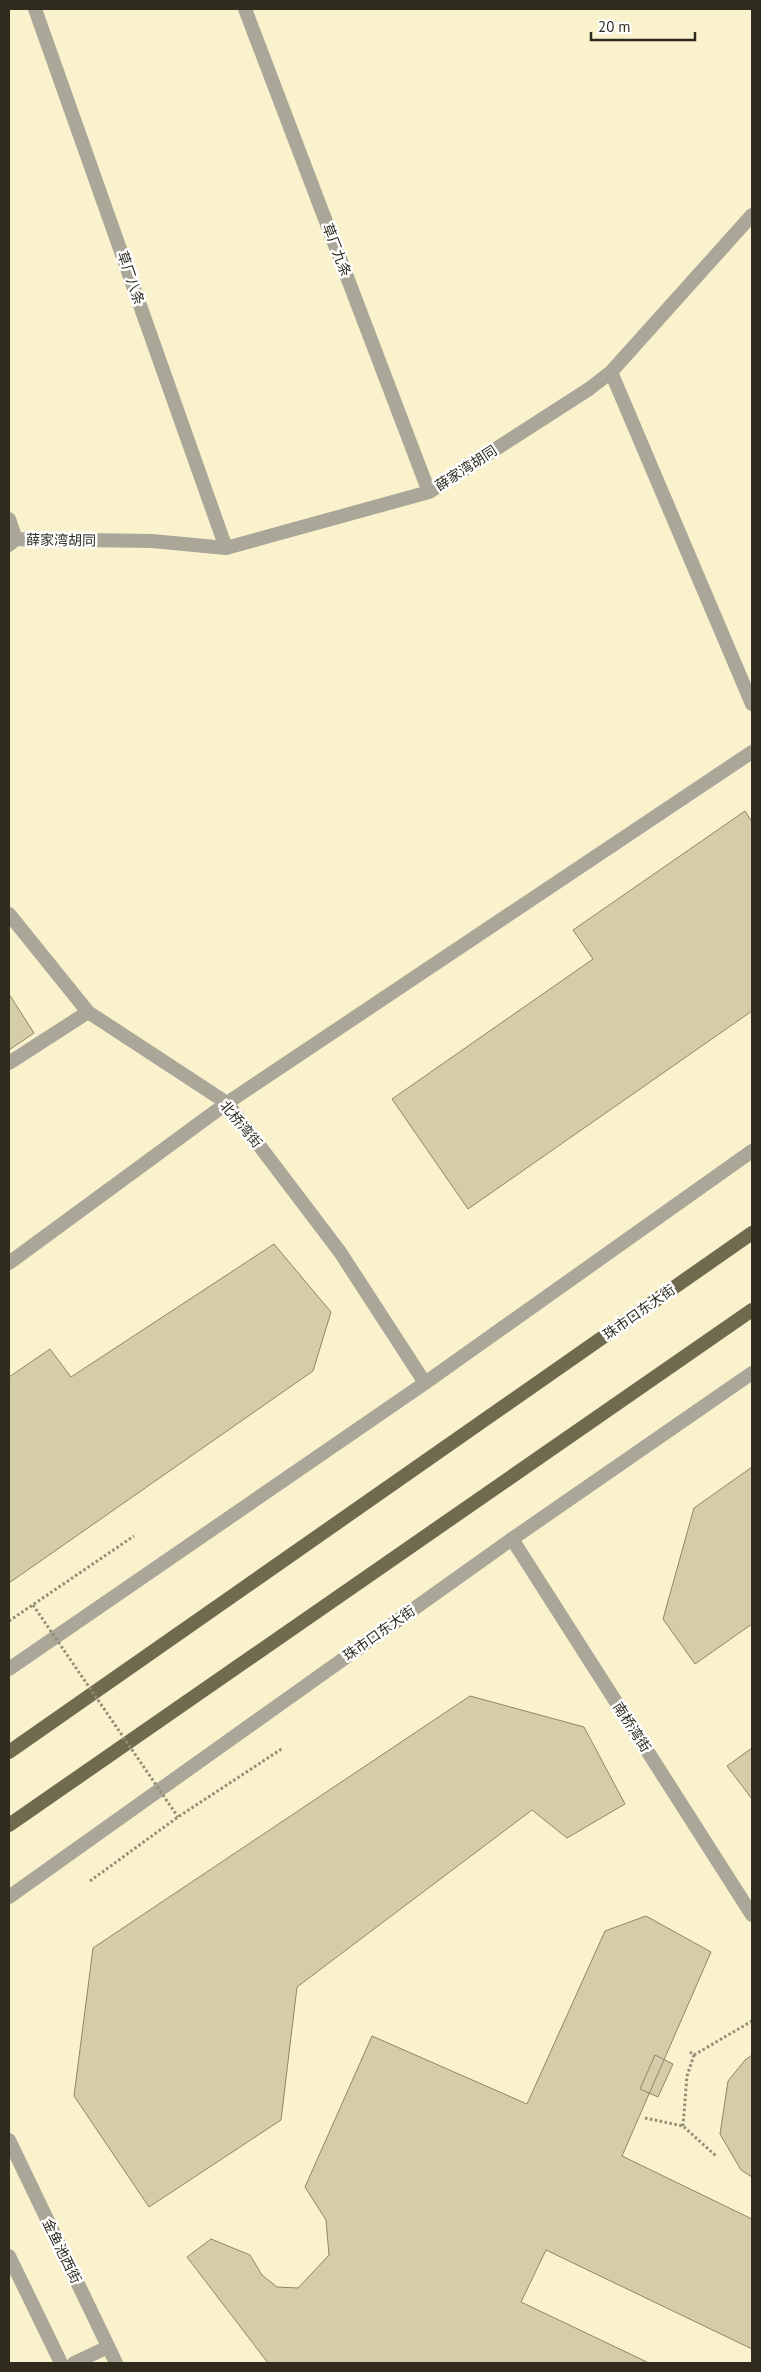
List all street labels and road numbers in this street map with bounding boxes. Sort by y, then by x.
street label: 草厂九条 [319,221,355,279]
street label: 草厂八条 [113,249,149,307]
street label: 薛家湾胡同 [432,441,500,495]
street label: 薛家湾胡同 [26,530,96,550]
street label: 北桥湾街 [216,1097,266,1151]
street label: 珠市口东大街 [599,1281,679,1343]
street label: 珠市口东大街 [339,1602,419,1664]
street label: 南桥湾街 [609,1699,655,1755]
street label: 金鱼池西街 [39,2216,85,2286]

